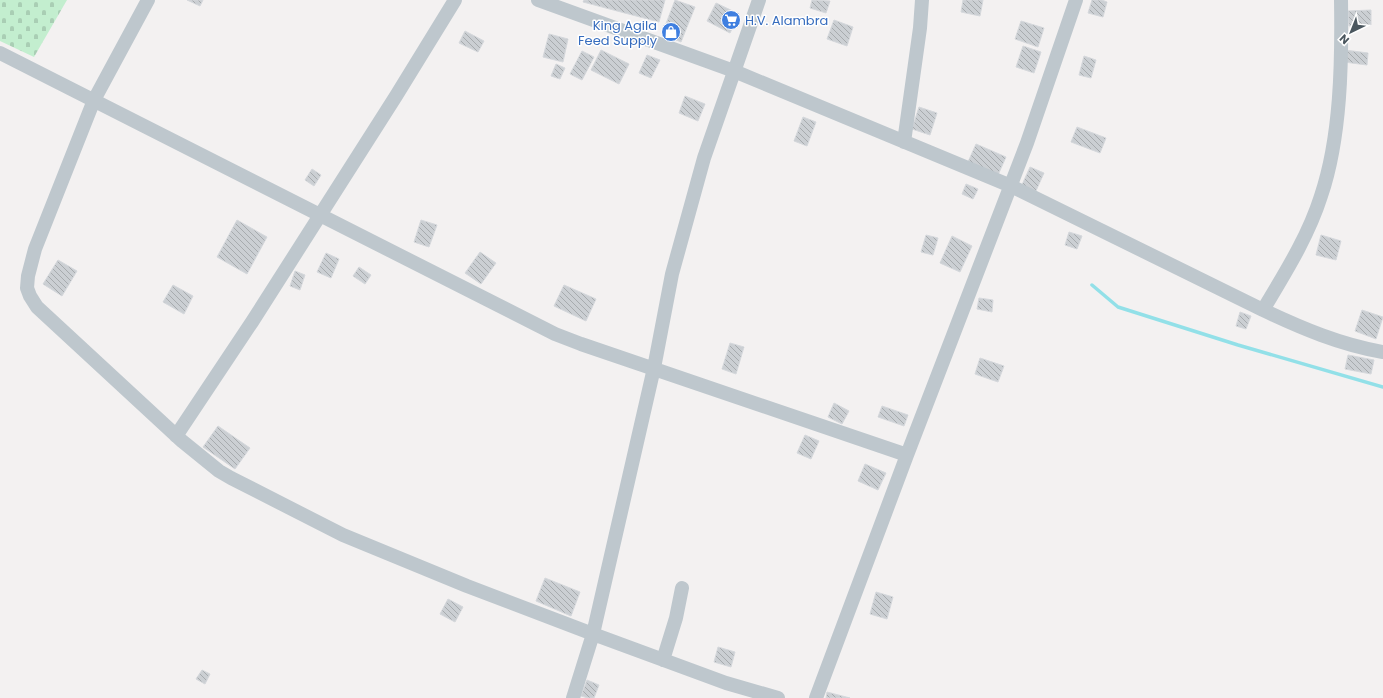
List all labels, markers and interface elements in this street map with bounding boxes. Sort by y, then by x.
supermarket icon: H.V. Alambra [720,9,742,31]
place label: H.V. Alambra [745,11,828,30]
north arrow [1331,12,1371,52]
place label: King Agila Feed Supply [578,16,658,50]
shop icon: King Agila Feed Supply [660,21,682,43]
text: N [1336,31,1353,48]

